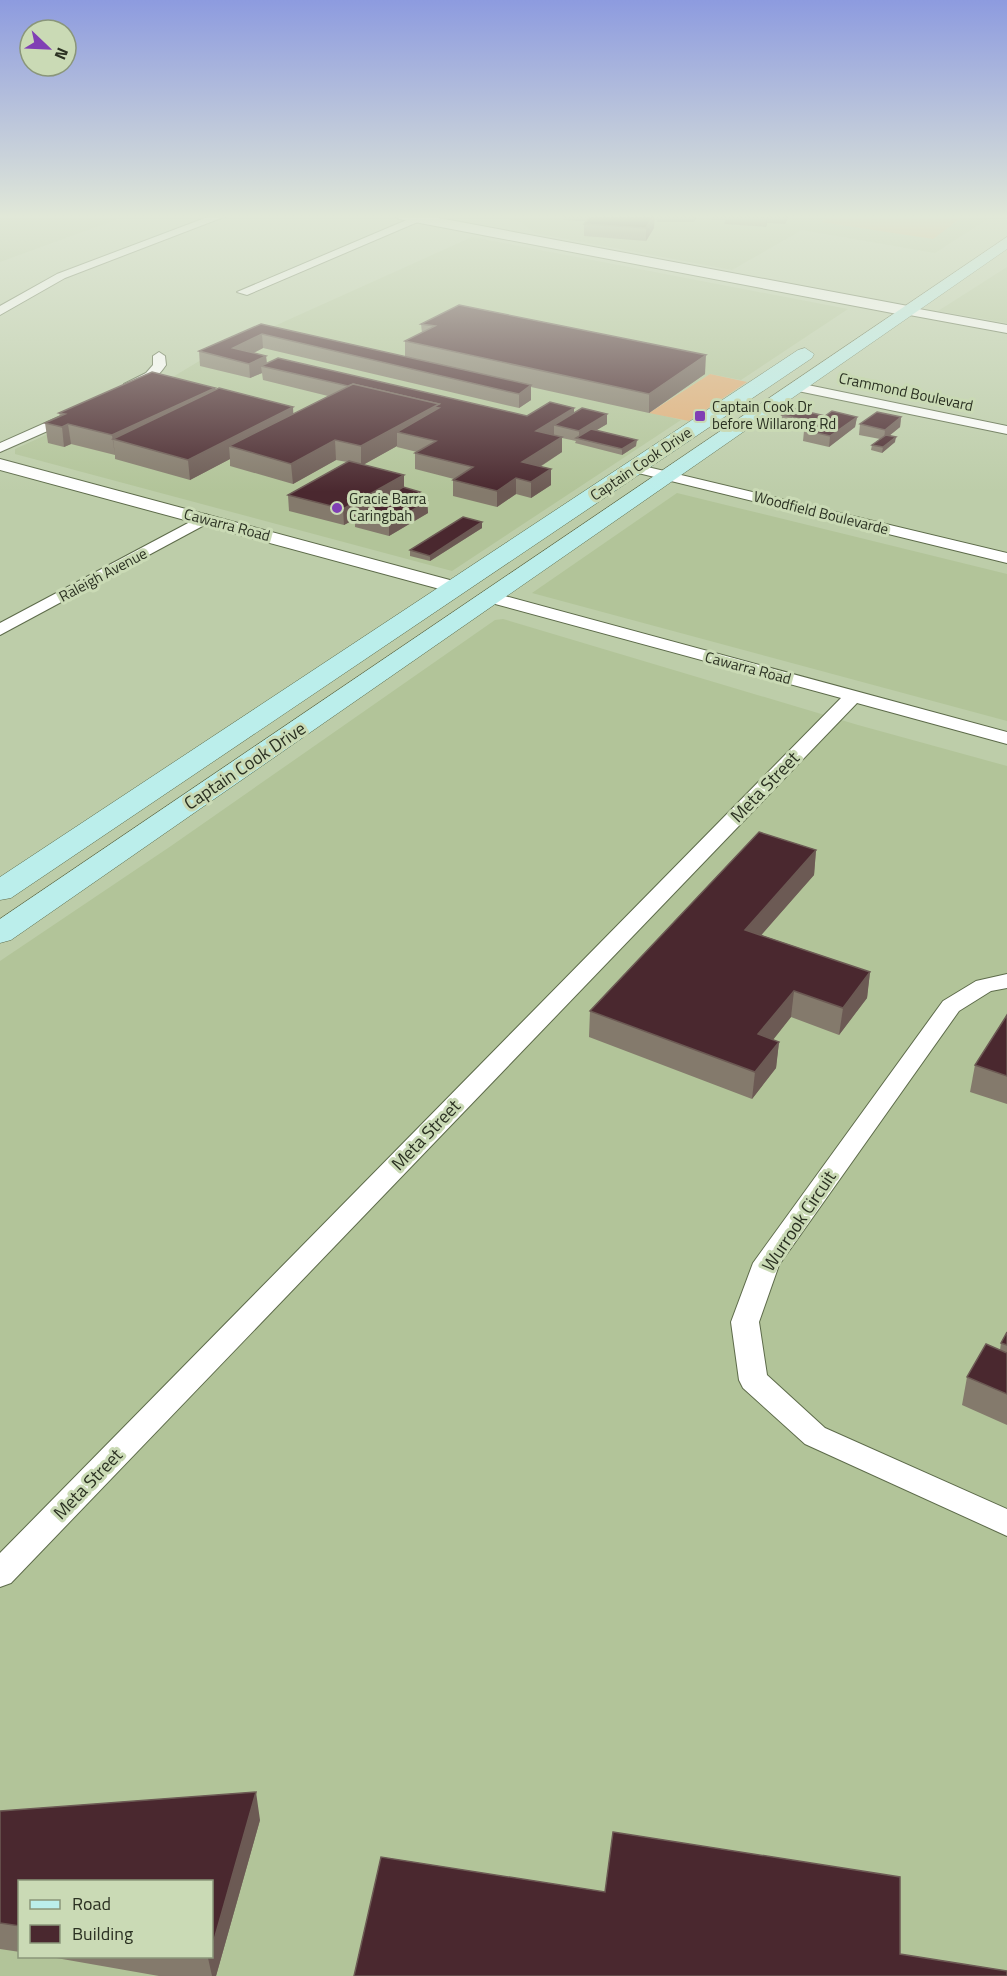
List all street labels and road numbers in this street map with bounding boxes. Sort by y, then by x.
street label: Crammond Boulevard [837,366,975,417]
street label: Captain Cook Drive [585,421,696,506]
street label: Woodfield Boulevarde [751,485,891,540]
street label: Cawarra Road [182,502,273,547]
street label: Raleigh Avenue [55,542,151,608]
street label: Cawarra Road [703,645,794,690]
street label: Captain Cook Drive [178,715,311,816]
street label: Meta Street [724,744,806,828]
street label: Meta Street [385,1092,467,1176]
street label: Wurrook Circuit [755,1164,843,1277]
street label: Meta Street [47,1441,129,1525]

